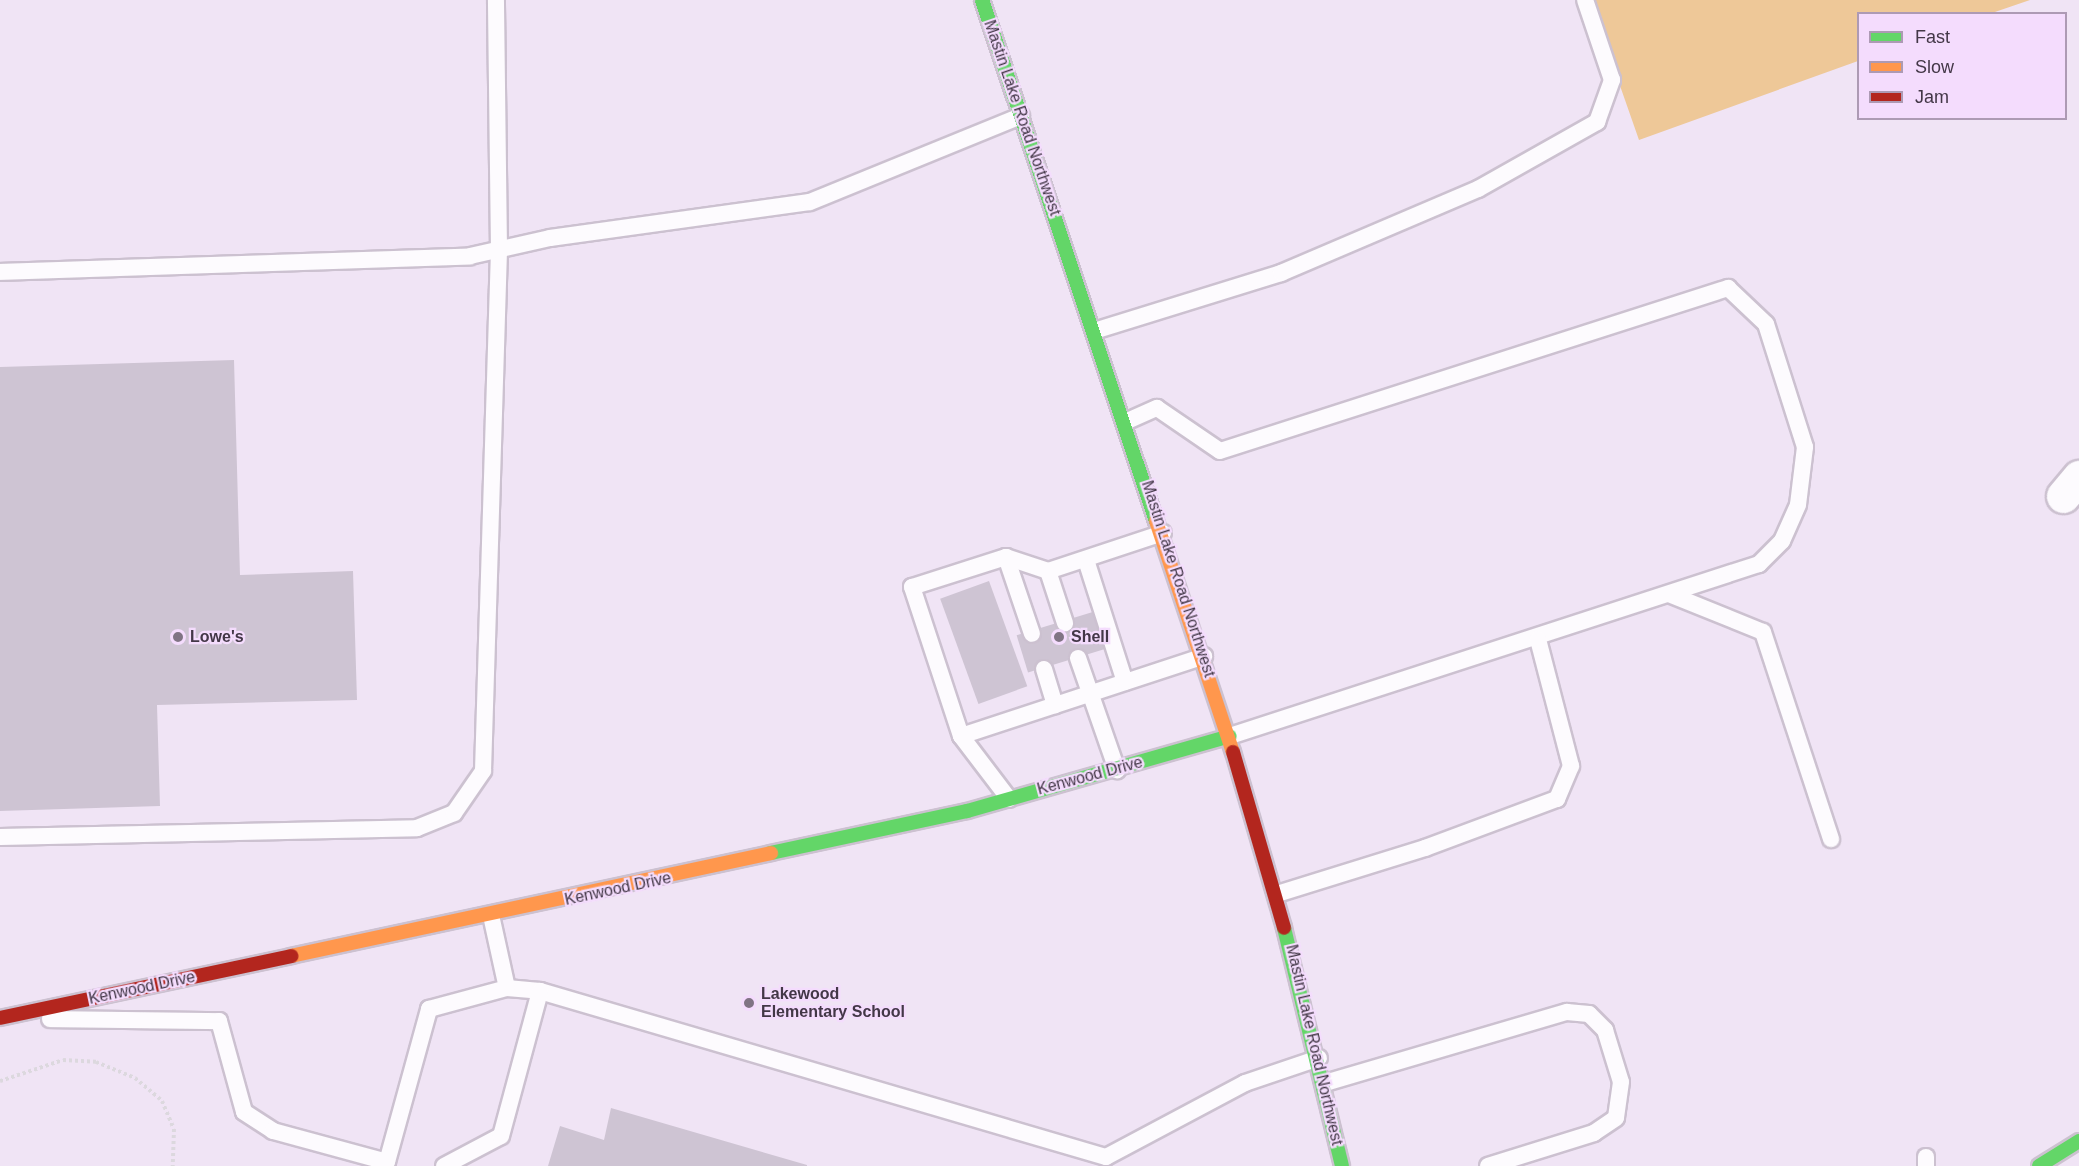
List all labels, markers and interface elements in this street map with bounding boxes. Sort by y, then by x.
legend [1857,12,2067,120]
street label: Mastin Lake Road Northwest [979,18,1065,218]
text: Fast [1915,27,1950,47]
text: Slow [1915,57,1954,77]
text: Jam [1915,87,1949,107]
street label: Mastin Lake Road Northwest [1137,478,1219,680]
place label: Lowe's [190,627,244,647]
place label: Shell [1071,627,1109,647]
marker: Lowe's [171,630,185,644]
marker: Shell [1052,630,1066,644]
street label: Kenwood Drive [1035,753,1145,799]
street label: Kenwood Drive [563,868,673,910]
street label: Mastin Lake Road Northwest [1282,943,1346,1147]
street label: Kenwood Drive [87,967,197,1009]
place label: Lakewood Elementary School [761,984,905,1022]
marker: Lakewood Elementary School [742,996,756,1010]

